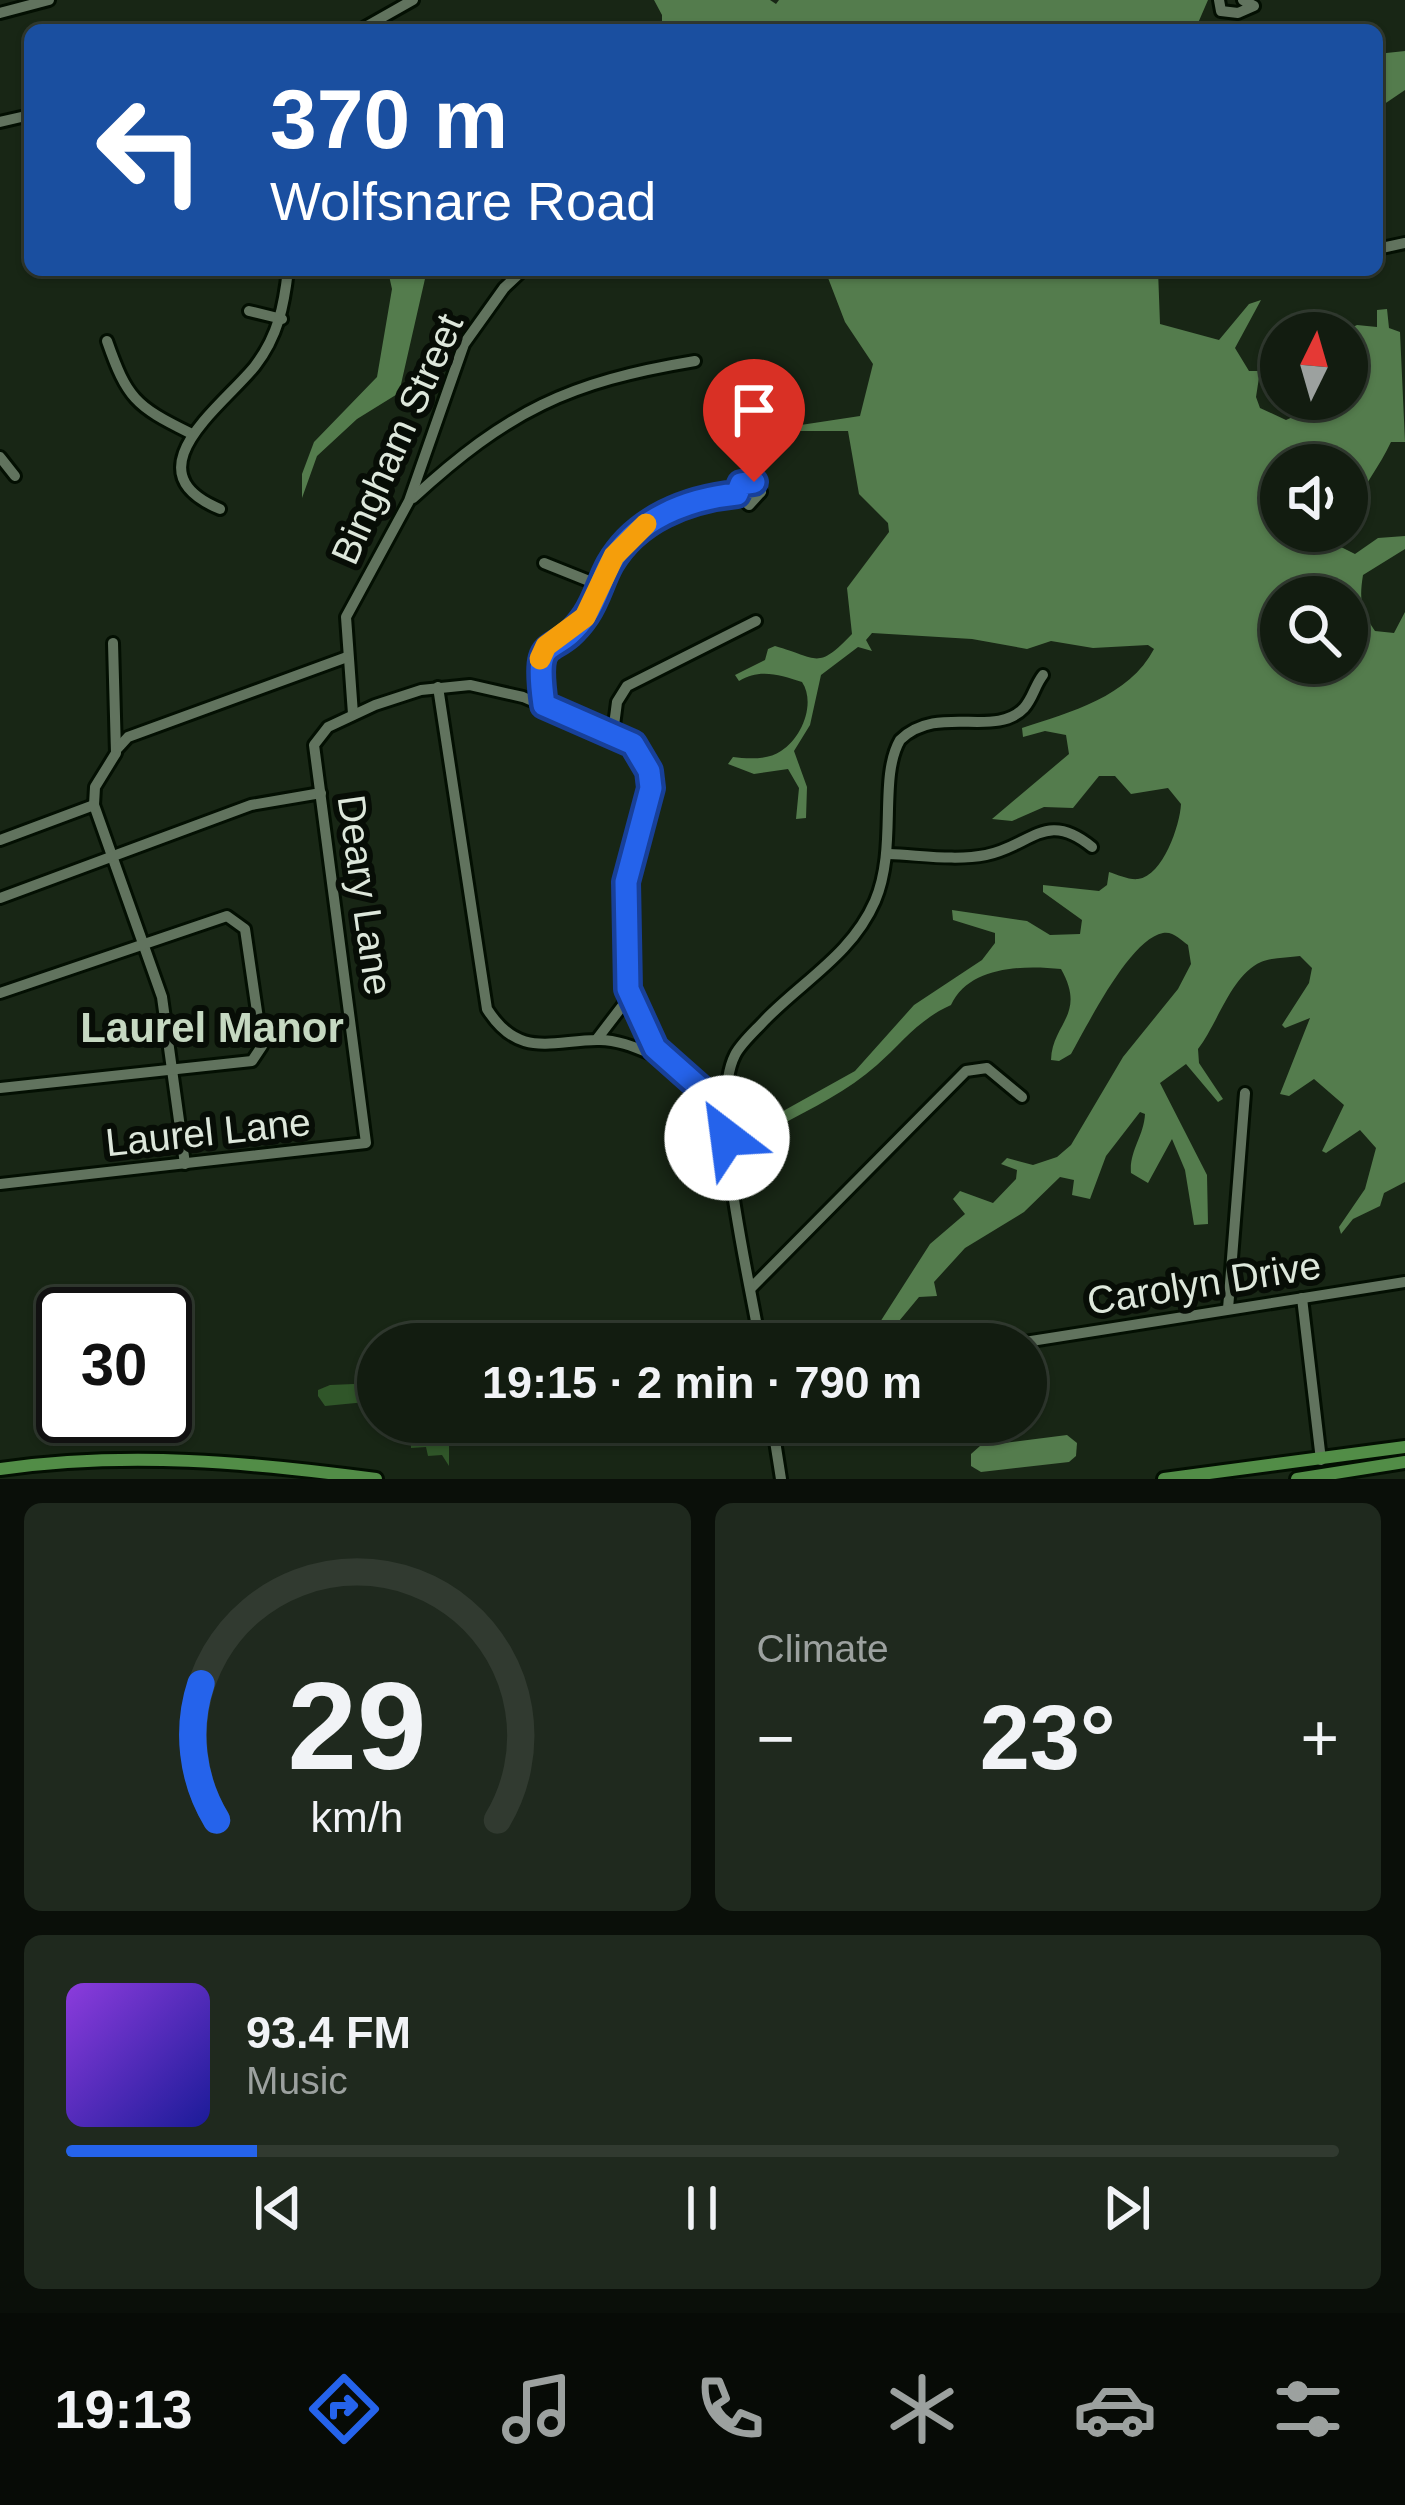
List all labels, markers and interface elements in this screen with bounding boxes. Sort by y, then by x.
icon: left [72,72,228,228]
text: 370 m [270,72,508,166]
text: Wolfsnare Road [270,171,656,231]
street label: Bingham Street [323,307,471,571]
north arrow [1260,312,1368,420]
map controls [1260,312,1368,684]
pin [703,359,805,482]
icon: arrive [721,377,787,443]
button: sound [1260,444,1368,552]
button: search [1260,576,1368,684]
street label: Deary Lane [330,792,400,998]
district label: Laurel Manor [80,1004,344,1051]
position arrow [664,1075,790,1201]
street label: Laurel Lane [103,1100,313,1164]
street label: Carolyn Drive [1084,1243,1324,1323]
speed limit sign: 30 [36,1287,192,1443]
text: 19:15 · 2 min · 790 m [482,1357,922,1408]
text: Climate [757,1627,889,1670]
text: 29 [288,1656,427,1795]
text: 23° [980,1688,1116,1788]
text: − [757,1701,795,1775]
text: + [1300,1701,1339,1775]
text: km/h [311,1793,404,1841]
text: 93.4 FM [246,2007,411,2058]
text: Music [246,2059,348,2102]
icon: previous [245,2175,311,2241]
icon: pause [669,2175,735,2241]
icon: next [1094,2175,1160,2241]
icon: directions [302,2367,386,2451]
icon: music [495,2367,579,2451]
icon: phone [688,2367,772,2451]
icon: climate [880,2367,964,2451]
icon: car [1073,2367,1157,2451]
icon: filters [1266,2367,1350,2451]
text: 19:13 [54,2379,193,2439]

